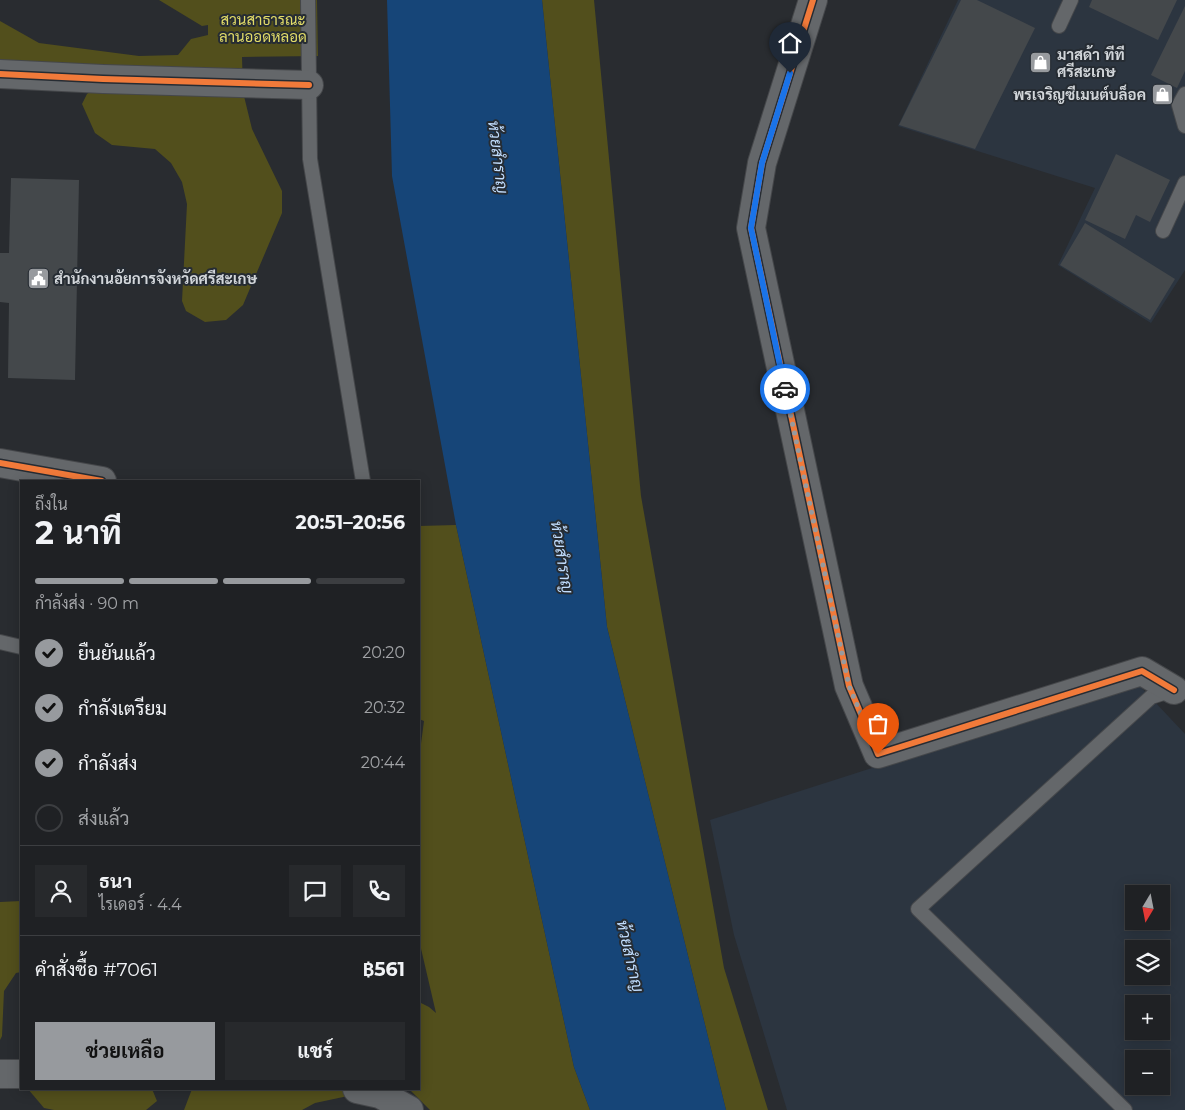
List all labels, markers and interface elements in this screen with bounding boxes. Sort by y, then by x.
park label: สวนสาธารณะ ลานออดหลอด [219,10,307,46]
pin [769,22,811,73]
icon: home [776,29,804,57]
place label: มาสด้า ทีที ศรีสะเกษ [1057,45,1125,81]
shop icon: มาสด้า ทีที ศรีสะเกษ [1029,51,1053,75]
shop icon: พรเจริญซีเมนต์บล็อค [1150,82,1174,106]
place label: พรเจริญซีเมนต์บล็อค [1013,84,1146,104]
water label: ห้วยสำราญ [484,119,514,195]
public building icon: สำนักงานอัยการจังหวัดศรีสะเกษ [26,266,50,290]
place label: สำนักงานอัยการจังหวัดศรีสะเกษ [54,269,257,288]
courier [760,364,810,414]
icon: car [771,375,799,403]
text: ถึงใน [35,495,68,514]
text: 20:51–20:56 [295,511,405,534]
text: 2 นาที [35,513,122,552]
water label: ห้วยสำราญ [547,519,579,595]
text: กำลังส่ง · 90 m [35,594,139,613]
icon: check [35,639,63,667]
text: ยืนยันแล้ว [78,642,156,665]
text: 20:20 [362,643,405,662]
icon: check [35,694,63,722]
text: กำลังเตรียม [78,697,167,720]
text: 20:32 [364,698,405,717]
pin [857,703,899,754]
icon: bag [864,710,892,738]
icon: check [35,749,63,777]
text: กำลังส่ง [78,752,137,775]
text: 20:44 [361,753,405,772]
text: ส่งแล้ว [78,807,129,830]
button: person [35,865,87,917]
button: chat [289,865,341,917]
button: phone [353,865,405,917]
text: ธนา [99,870,132,893]
north arrow [1125,885,1170,930]
map controls [1125,885,1170,1095]
text: ไรเดอร์ · 4.4 [99,895,182,914]
water label: ห้วยสำราญ [612,918,650,995]
button: layers [1125,940,1170,985]
text: คำสั่งซื้อ #7061 [35,958,158,981]
text: ฿561 [363,958,405,981]
button: + [1125,995,1170,1040]
button: ช่วยเหลือ [35,1022,215,1080]
button: แชร์ [225,1022,405,1080]
button: − [1125,1050,1170,1095]

